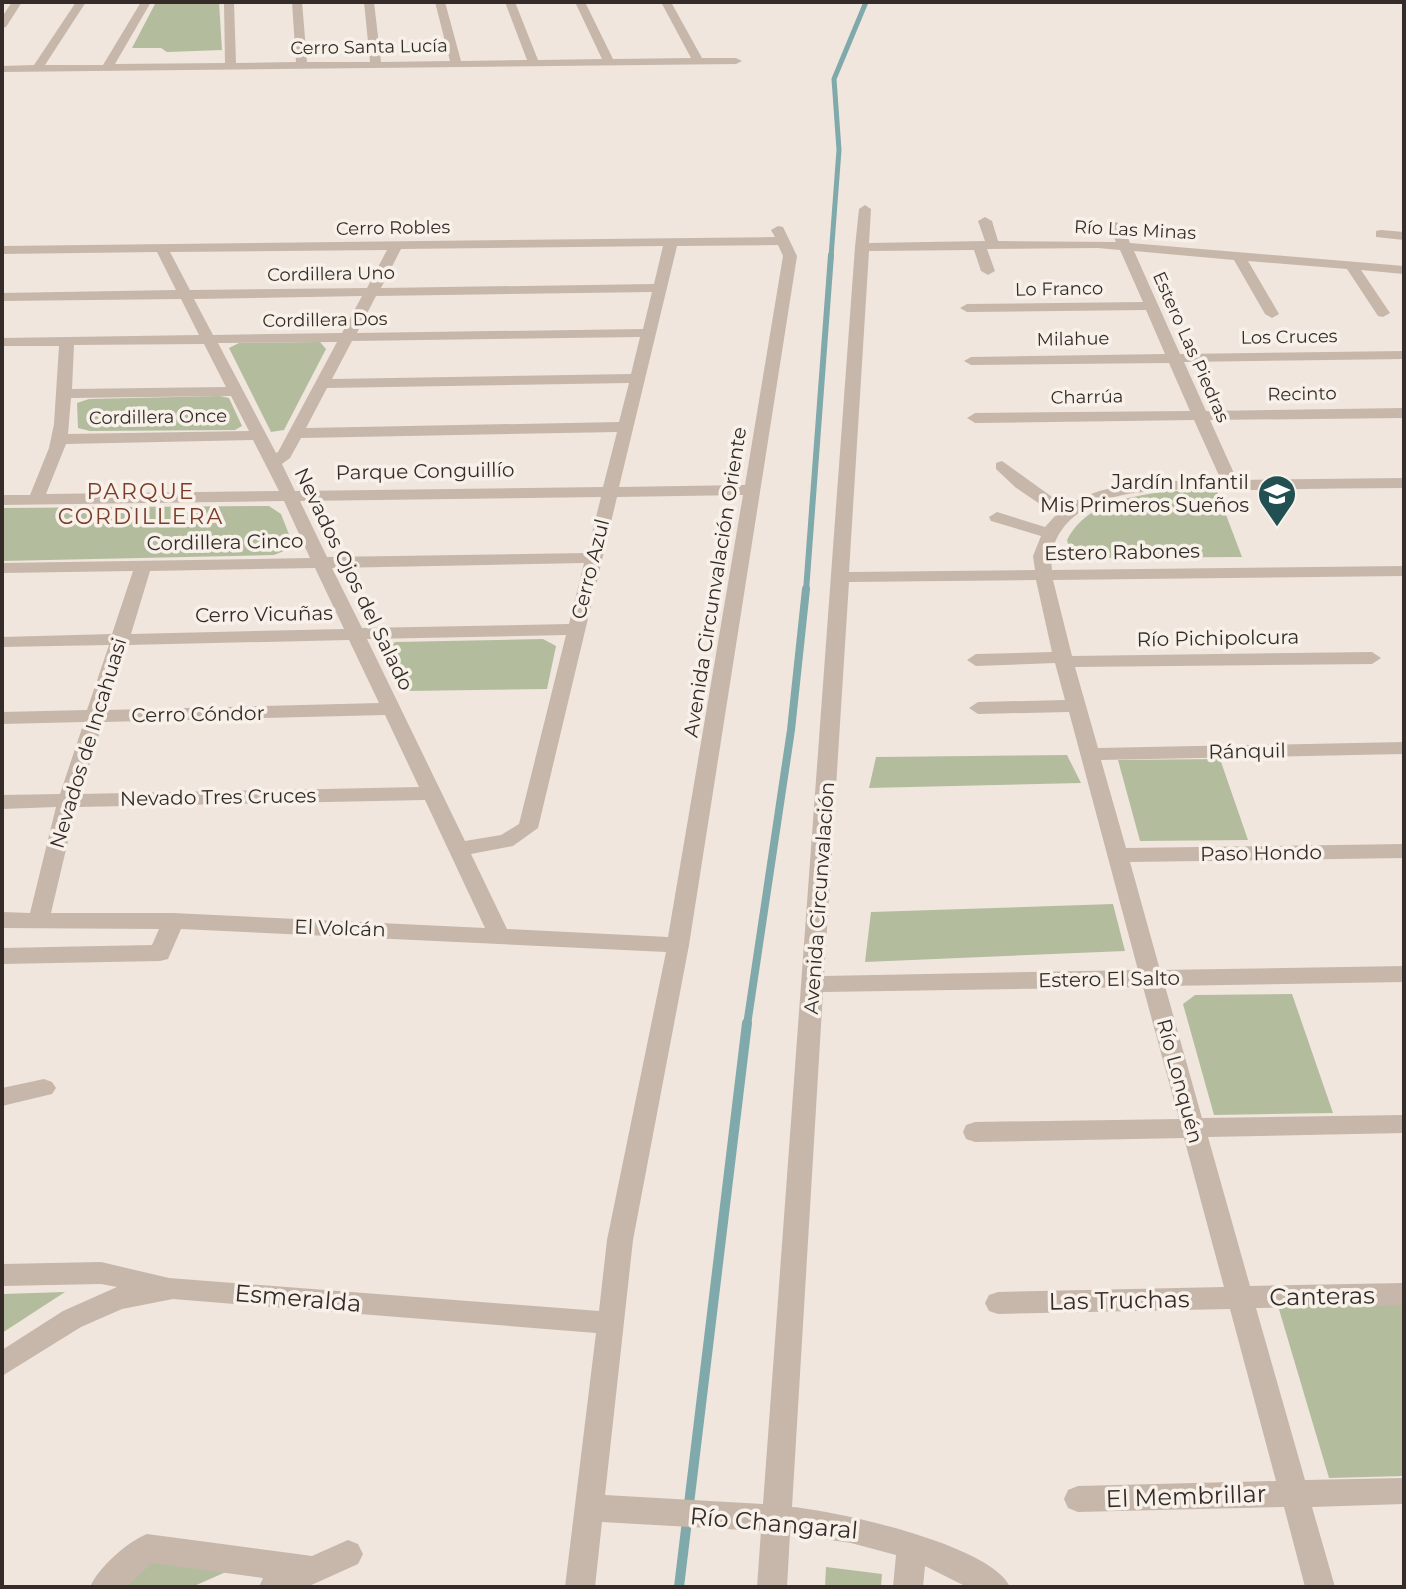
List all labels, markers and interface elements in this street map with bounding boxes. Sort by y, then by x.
street label: Cerro Santa Lucía [290,35,448,59]
street label: Cerro Robles [336,216,451,240]
street label: Río Las Minas [1073,216,1197,244]
street label: Cordillera Uno [267,262,395,286]
street label: Estero Las Piedras [1148,268,1234,426]
street label: Lo Franco [1015,277,1103,301]
street label: Cordillera Dos [262,308,388,332]
street label: Los Cruces [1240,325,1338,349]
street label: Milahue [1036,327,1110,351]
street label: Recinto [1267,382,1337,406]
street label: Charrúa [1051,385,1123,409]
street label: Cordillera Once [89,405,227,429]
street label: Avenida Circunvalación Oriente [679,425,751,739]
street label: Parque Conguillío [335,457,515,485]
street label: Nevados Ojos del Salado [290,464,418,694]
place label: Jardín Infantil Mis Primeros Sueños [1040,470,1249,517]
school or university icon: Jardín Infantil Mis Primeros Sueños [1256,473,1298,528]
district label: PARQUE CORDILLERA [58,478,224,530]
street label: Cerro Azul [566,516,614,622]
street label: Cordillera Cinco [146,529,304,555]
street label: Estero Rabones [1044,539,1200,565]
street label: Cerro Vicuñas [195,601,333,627]
street label: Río Pichipolcura [1137,625,1299,651]
street label: Nevados de Incahuasi [45,635,131,851]
street label: Cerro Cóndor [131,701,265,727]
street label: Ránquil [1208,738,1286,764]
street label: Avenida Circunvalación [799,781,839,1015]
street label: Nevado Tres Cruces [120,783,317,811]
street label: Paso Hondo [1200,840,1322,866]
street label: El Volcán [294,914,386,942]
street label: Estero El Salto [1038,966,1180,992]
street label: Río Lonquén [1152,1016,1208,1146]
street label: Esmeralda [233,1278,363,1318]
street label: Canteras [1269,1281,1375,1311]
street label: Las Truchas [1048,1284,1190,1316]
street label: El Membrillar [1105,1479,1267,1513]
street label: Río Changaral [689,1501,859,1545]

